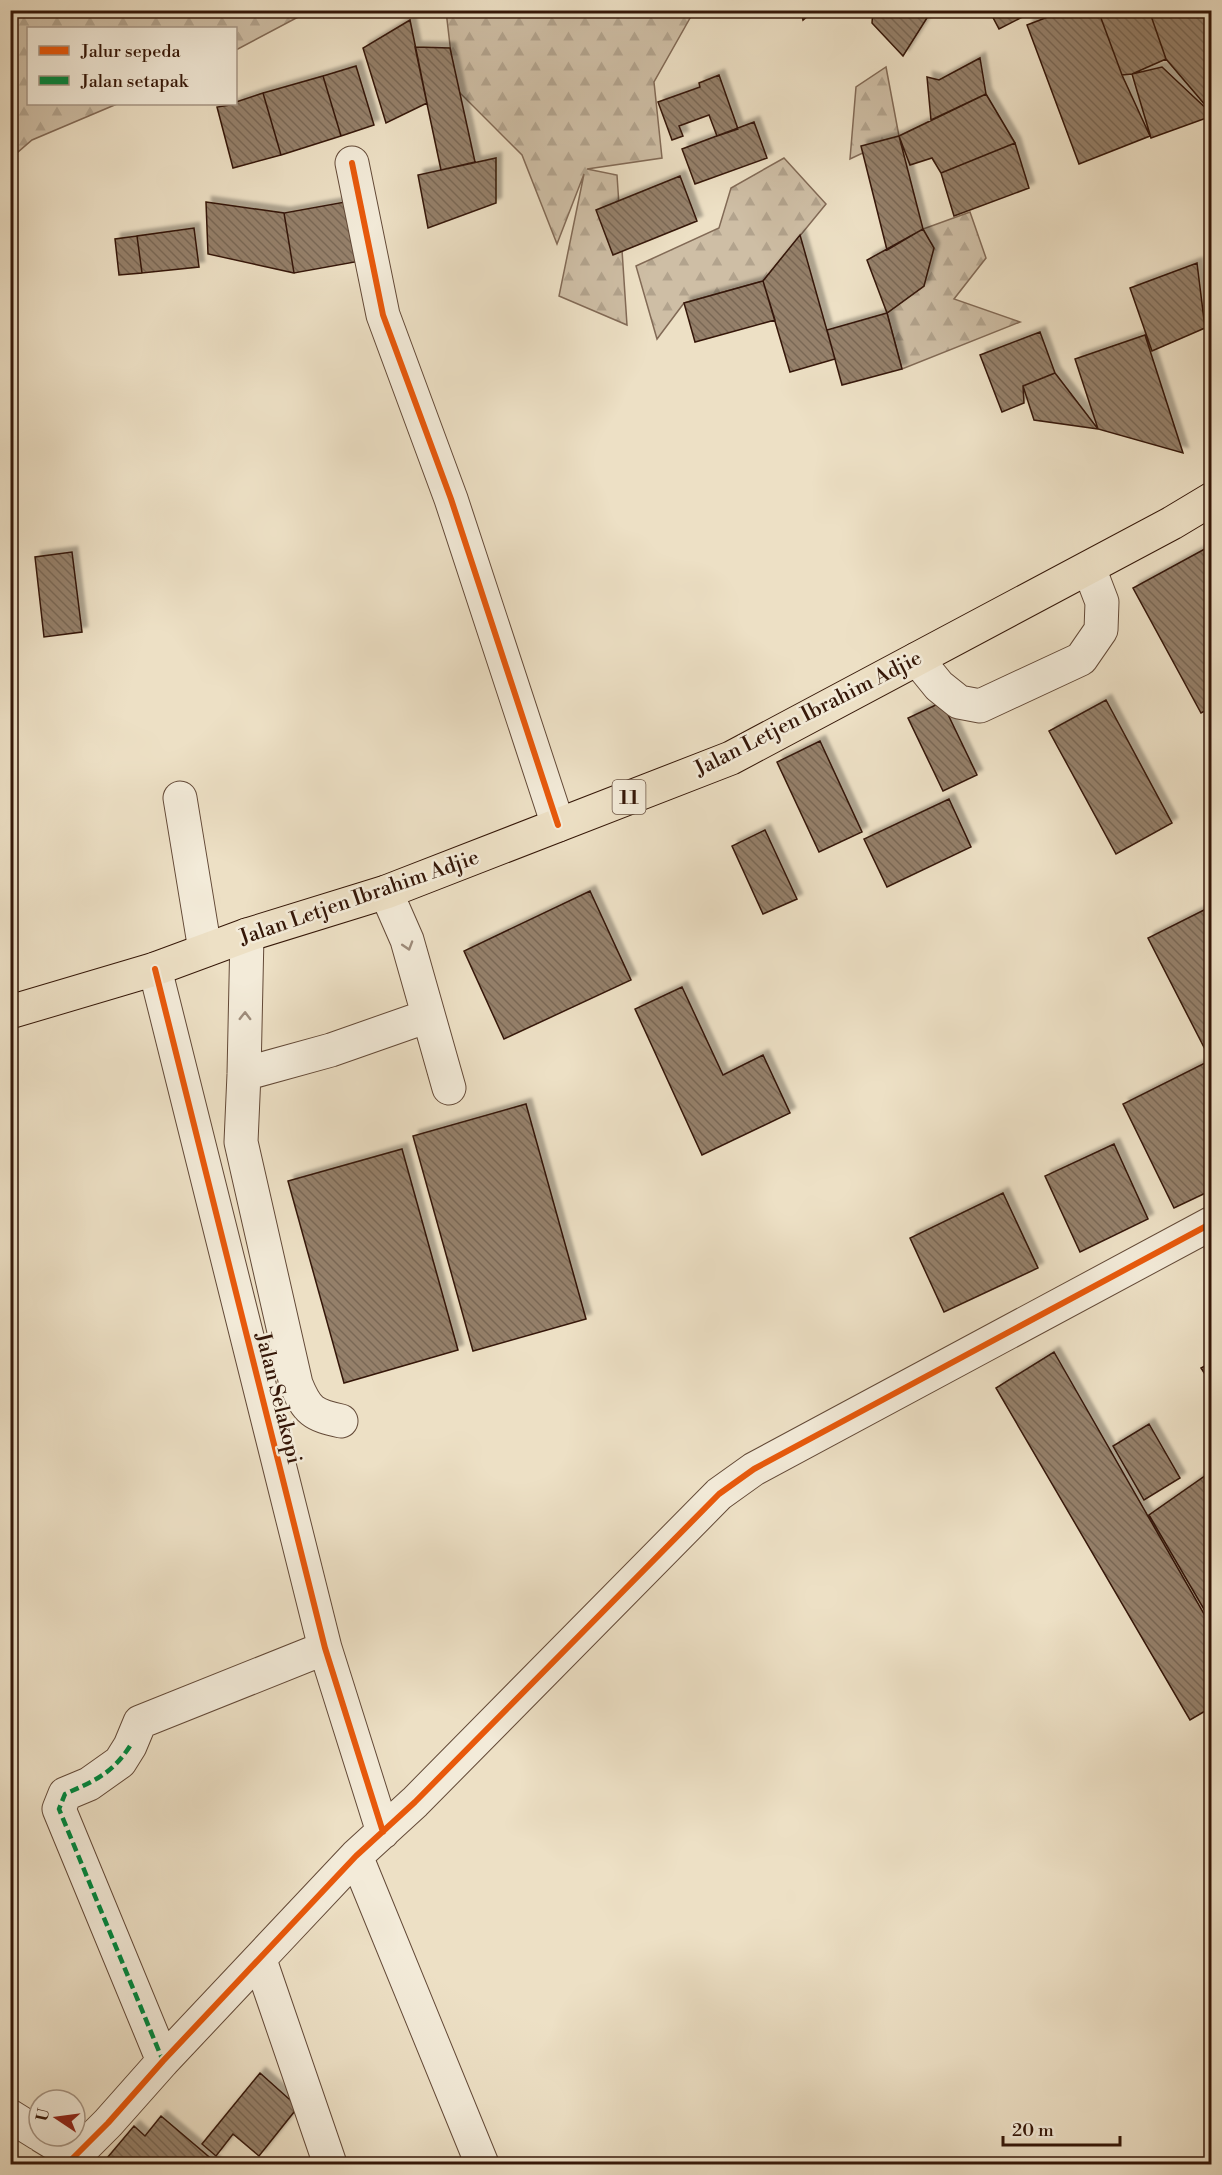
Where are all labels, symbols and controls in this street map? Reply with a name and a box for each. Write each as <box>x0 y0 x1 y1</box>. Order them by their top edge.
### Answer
legend <box>27 27 237 105</box>
text: Jalur sepeda <box>80 40 182 63</box>
text: Jalan setapak <box>80 70 190 93</box>
street label: Jalan Letjen Ibrahim Adjie <box>690 645 926 783</box>
road number: 11 <box>612 780 646 814</box>
street label: Jalan Letjen Ibrahim Adjie <box>235 845 483 952</box>
one-way arrow <box>401 940 413 951</box>
one-way arrow <box>239 1012 251 1021</box>
street label: Jalan Selakopi <box>249 1329 307 1467</box>
north arrow <box>27 2088 87 2148</box>
text: U <box>32 2106 55 2123</box>
scale bar <box>1003 2109 1120 2147</box>
text: 20 m <box>1012 2119 1054 2142</box>

